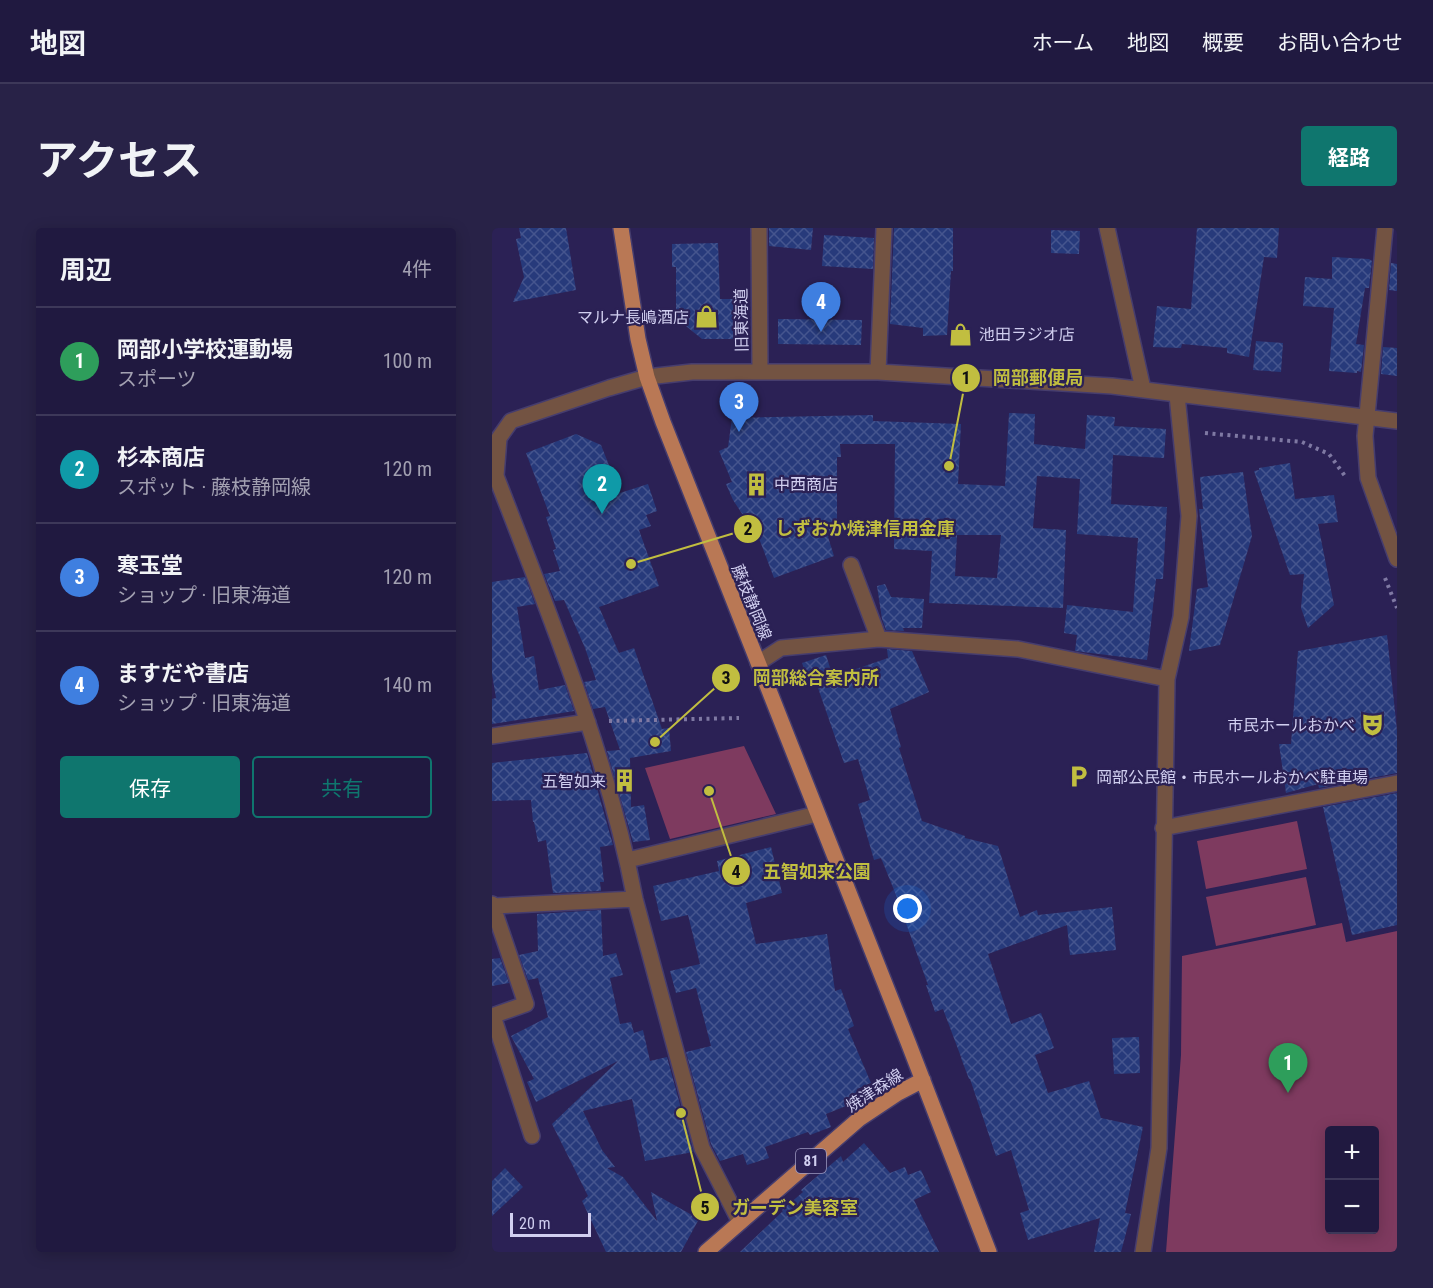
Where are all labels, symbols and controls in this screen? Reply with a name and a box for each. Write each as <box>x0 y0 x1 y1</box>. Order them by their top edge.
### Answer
text: 地図 <box>30 27 86 60</box>
text: ホーム <box>1032 31 1094 55</box>
text: 地図 <box>1127 31 1169 55</box>
text: 概要 <box>1202 31 1244 55</box>
text: お問い合わせ <box>1277 31 1403 55</box>
button: 経路 <box>1301 126 1397 186</box>
text: アクセス <box>36 136 202 185</box>
text: 周辺 <box>60 255 112 285</box>
text: 4件 <box>402 257 432 281</box>
pin: 4 <box>802 282 840 332</box>
street label: 旧東海道 <box>731 288 752 352</box>
shop icon: マルナ長嶋酒店 <box>694 304 720 330</box>
place label: マルナ長嶋酒店 <box>577 308 689 327</box>
shop icon: 池田ラジオ店 <box>948 321 974 347</box>
place label: 池田ラジオ店 <box>979 325 1075 344</box>
text: 岡部小学校運動場 <box>117 337 293 362</box>
text: 1 <box>74 349 85 373</box>
text: 100 m <box>383 349 432 373</box>
callout: 岡部郵便局 <box>951 360 1095 396</box>
text: スポーツ <box>117 367 197 391</box>
text: 1 <box>961 367 971 388</box>
text: 岡部郵便局 <box>993 367 1083 388</box>
pin: 3 <box>720 382 758 432</box>
text: 杉本商店 <box>117 445 205 470</box>
text: 2 <box>74 457 85 481</box>
text: 120 m <box>383 457 432 481</box>
pin: 2 <box>582 464 622 514</box>
building icon: 中西商店 <box>743 471 769 497</box>
text: スポット · 藤枝静岡線 <box>117 475 311 499</box>
place label: 中西商店 <box>774 475 838 494</box>
callout: しずおか焼津信用金庫 <box>733 511 967 547</box>
text: 2 <box>743 518 753 539</box>
text: しずおか焼津信用金庫 <box>775 518 955 539</box>
text: 寒玉堂 <box>117 553 183 578</box>
street label: 藤枝静岡線 <box>728 562 775 643</box>
text: 3 <box>74 565 85 589</box>
text: 120 m <box>383 565 432 589</box>
text: ショップ · 旧東海道 <box>117 583 291 607</box>
callout: 岡部総合案内所 <box>711 660 891 696</box>
text: ますだや書店 <box>117 661 249 686</box>
text: 3 <box>721 667 731 688</box>
text: 岡部総合案内所 <box>753 667 879 688</box>
text: 4 <box>74 673 85 697</box>
text: 140 m <box>383 673 432 697</box>
text: ショップ · 旧東海道 <box>117 691 291 715</box>
theatre icon: 市民ホールおかべ <box>1360 712 1386 738</box>
place label: 市民ホールおかべ <box>1227 716 1355 735</box>
button: 保存 <box>60 756 240 818</box>
button: 共有 <box>252 756 432 818</box>
parking icon: 岡部公民館・市民ホールおかべ駐車場 <box>1065 764 1091 790</box>
building icon: 五智如来 <box>611 768 637 794</box>
place label: 岡部公民館・市民ホールおかべ駐車場 <box>1096 768 1368 787</box>
place label: 五智如来 <box>542 772 606 791</box>
callout: 五智如来公園 <box>721 853 883 889</box>
text: 4 <box>731 861 741 882</box>
text: 五智如来公園 <box>763 861 871 882</box>
your location <box>893 894 922 923</box>
pin: 1 <box>1268 1044 1308 1093</box>
street label: 焼津森線 <box>842 1065 906 1116</box>
map controls <box>1325 1126 1379 1234</box>
button: + <box>1325 1126 1379 1180</box>
road number: 81 <box>796 1149 826 1173</box>
button: − <box>1325 1180 1379 1234</box>
callout: ガーデン美容室 <box>690 1189 870 1225</box>
text: 5 <box>700 1197 710 1218</box>
text: ガーデン美容室 <box>732 1197 858 1218</box>
scale bar <box>510 1210 591 1238</box>
text: 20 m <box>519 1214 551 1233</box>

